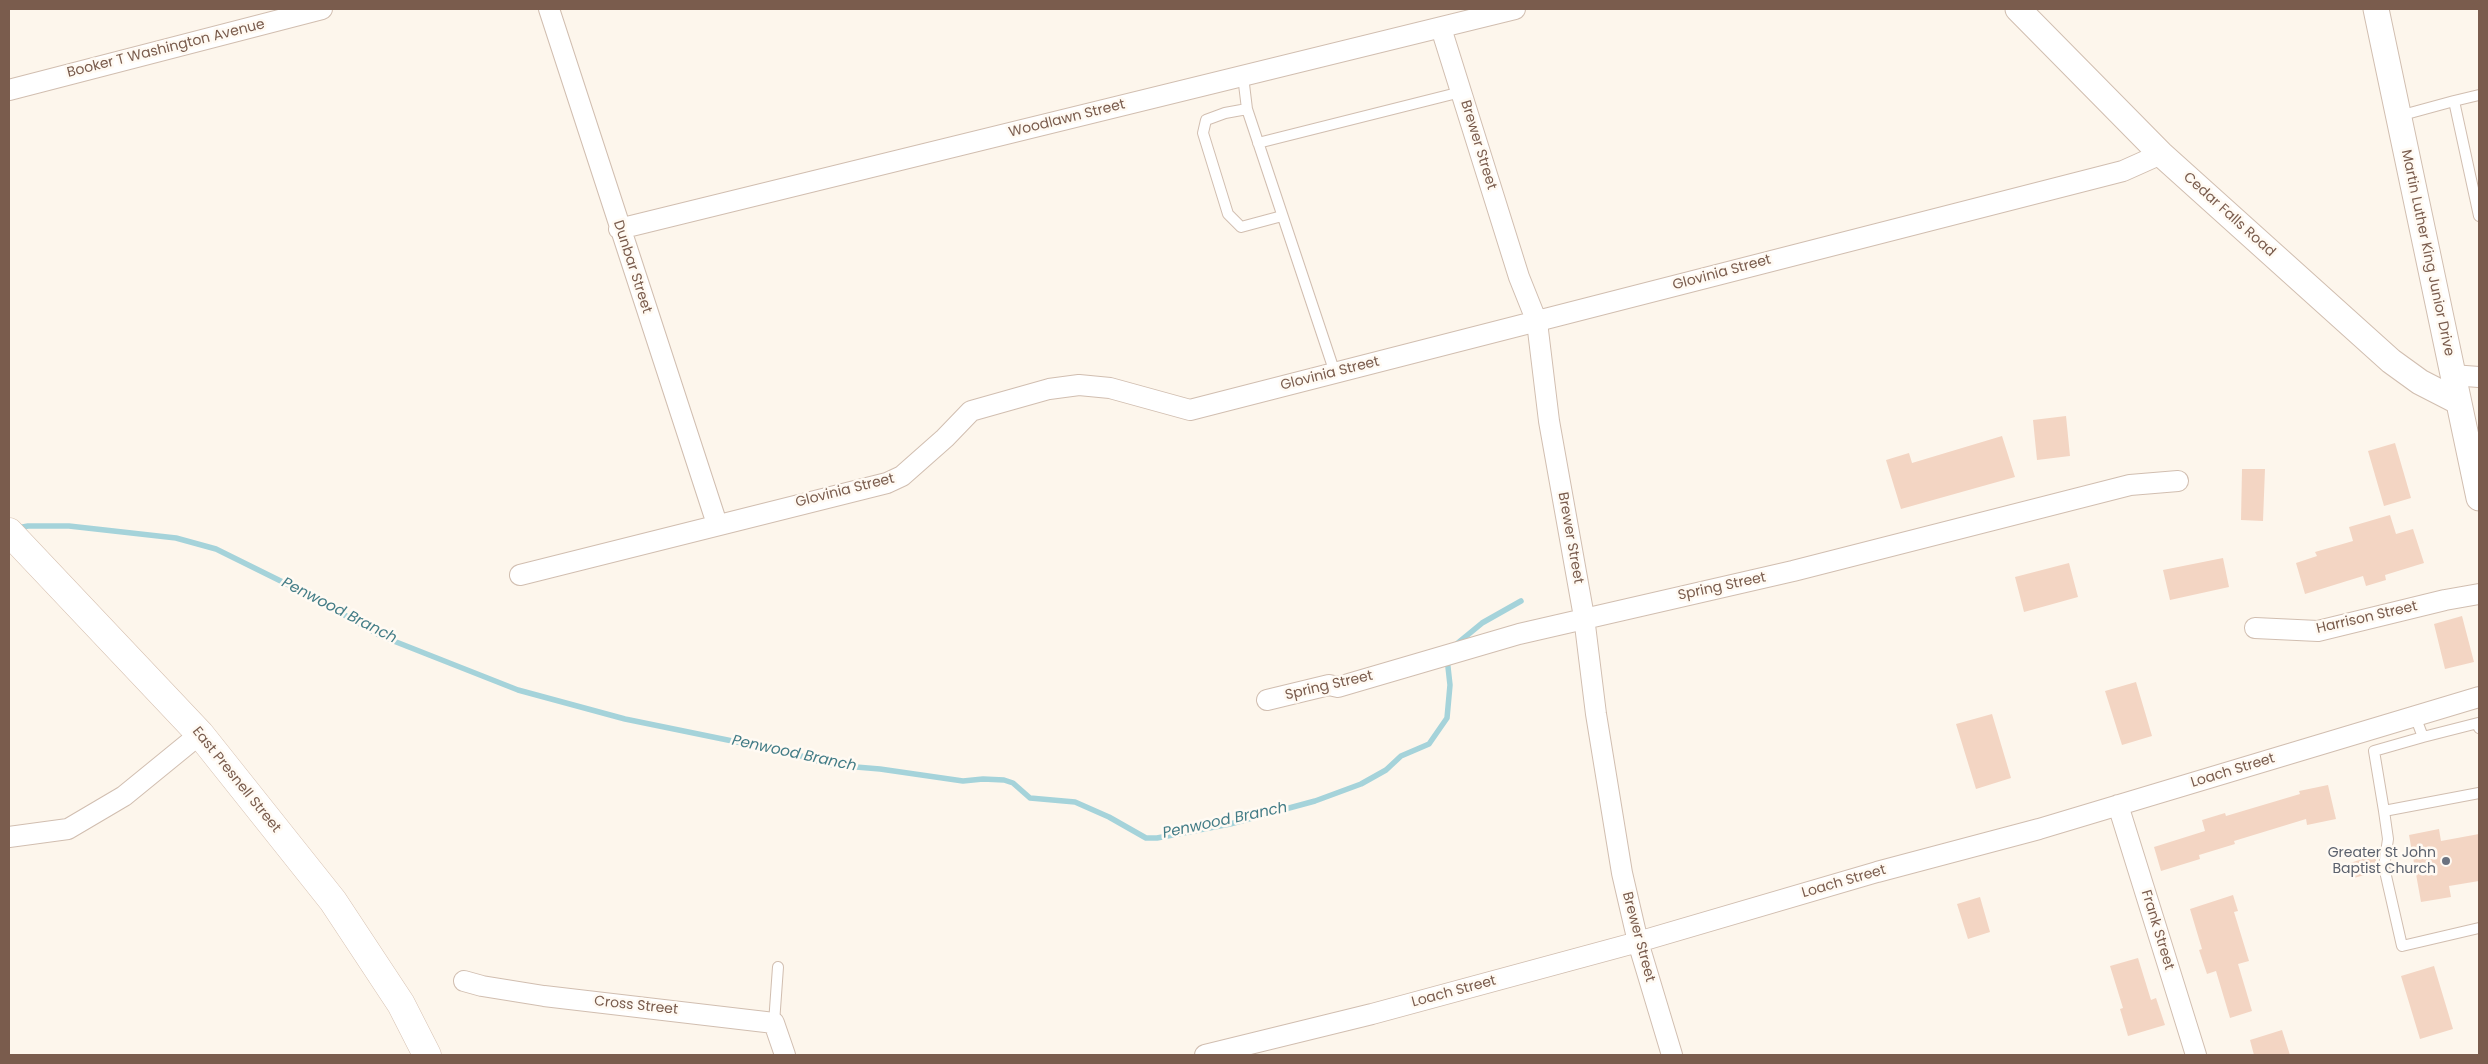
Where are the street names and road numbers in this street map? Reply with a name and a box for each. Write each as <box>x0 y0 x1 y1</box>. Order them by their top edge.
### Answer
street label: Booker T Washington Avenue <box>65 16 267 82</box>
street label: Woodlawn Street <box>1007 96 1127 142</box>
street label: Brewer Street <box>1456 98 1500 192</box>
street label: Martin Luther King Junior Drive <box>2397 148 2457 358</box>
street label: Cedar Falls Road <box>2179 169 2279 261</box>
street label: Dunbar Street <box>609 218 655 316</box>
street label: Glovinia Street <box>1671 252 1773 294</box>
street label: Glovinia Street <box>1279 354 1381 394</box>
street label: Glovinia Street <box>794 471 896 511</box>
street label: Brewer Street <box>1554 491 1586 585</box>
street label: Spring Street <box>1676 569 1768 605</box>
street label: Harrison Street <box>2315 598 2419 638</box>
street label: Spring Street <box>1284 668 1374 704</box>
street label: East Presnell Street <box>188 724 284 836</box>
street label: Loach Street <box>2189 750 2277 792</box>
street label: Loach Street <box>1800 862 1888 902</box>
street label: Frank Street <box>2137 888 2177 972</box>
street label: Brewer Street <box>1618 890 1658 984</box>
street label: Loach Street <box>1410 973 1498 1011</box>
street label: Cross Street <box>593 993 679 1019</box>

